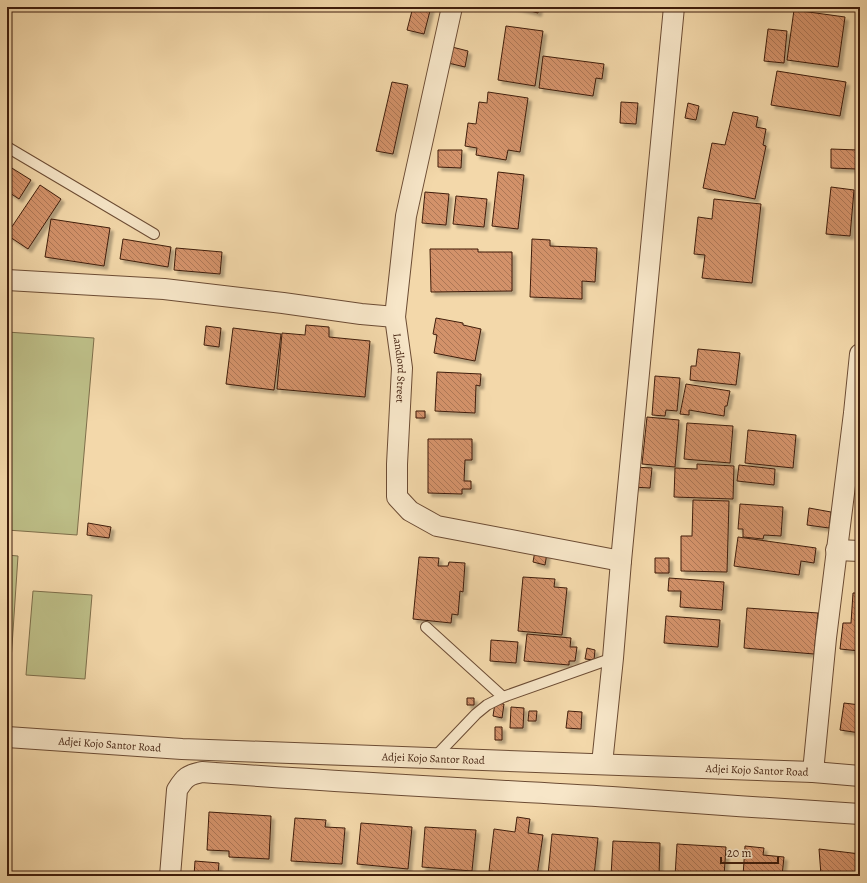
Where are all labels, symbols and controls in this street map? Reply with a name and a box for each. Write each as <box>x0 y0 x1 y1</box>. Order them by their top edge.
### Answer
street label: Landlord Street <box>390 332 410 404</box>
street label: Adjei Kojo Santor Road <box>57 733 162 755</box>
street label: Adjei Kojo Santor Road <box>381 749 485 768</box>
street label: Adjei Kojo Santor Road <box>704 761 809 779</box>
scale bar <box>721 839 778 865</box>
text: 20 m <box>727 845 751 861</box>

